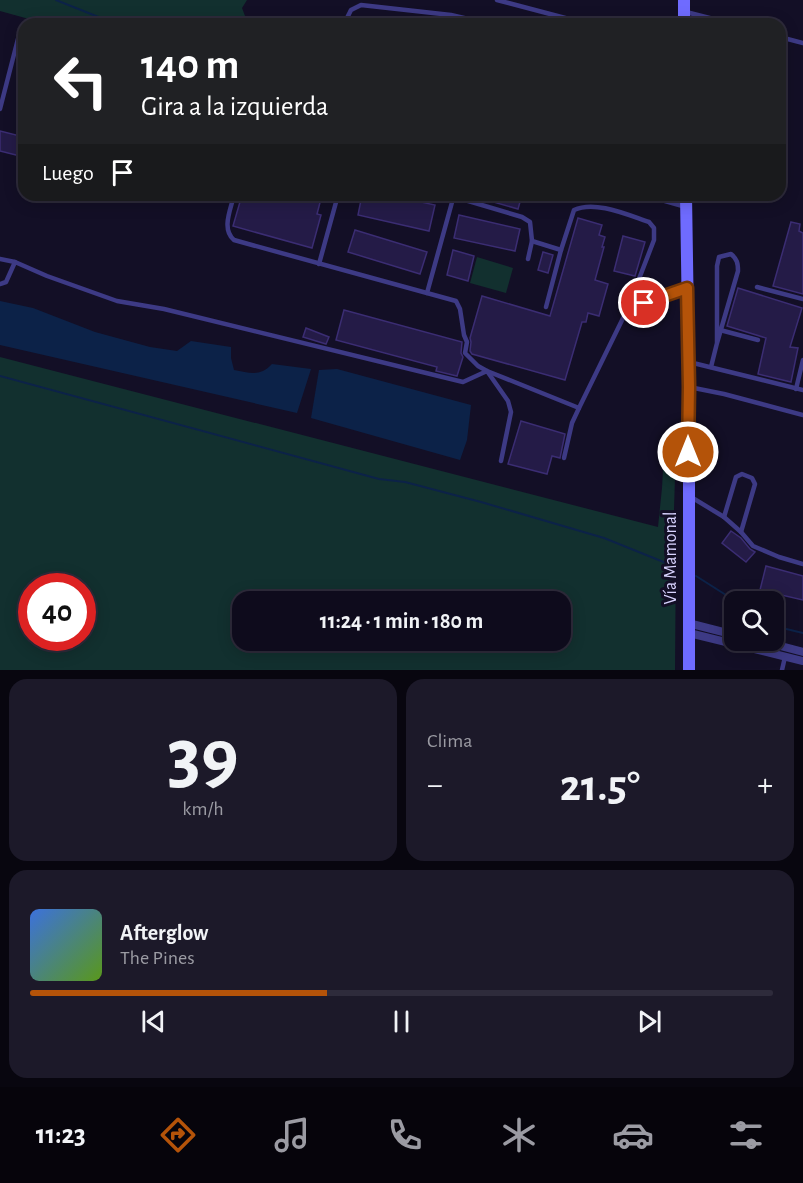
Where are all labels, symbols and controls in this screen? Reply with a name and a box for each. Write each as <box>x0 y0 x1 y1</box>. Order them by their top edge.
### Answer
icon: left <box>42 42 120 120</box>
text: 140 m <box>141 44 239 86</box>
text: Gira a la izquierda <box>141 93 329 120</box>
icon: arrive <box>106 156 139 189</box>
text: Luego <box>42 162 94 184</box>
pin <box>618 277 669 328</box>
icon: arrive <box>627 286 660 319</box>
position arrow <box>656 420 720 484</box>
street label: Vía Mamonal <box>662 511 680 605</box>
speed limit sign: 40 <box>18 573 96 651</box>
map controls <box>724 591 784 651</box>
button: search <box>724 591 784 651</box>
text: 11:24 · 1 min · 180 m <box>320 610 483 632</box>
text: 39 <box>167 719 239 797</box>
text: Clima <box>427 731 472 751</box>
text: 21.5° <box>560 764 640 809</box>
text: − <box>427 769 443 802</box>
text: + <box>757 769 773 802</box>
text: km/h <box>182 799 224 819</box>
text: Afterglow <box>120 922 208 944</box>
text: The Pines <box>120 948 195 968</box>
icon: previous <box>137 1005 170 1038</box>
icon: pause <box>385 1005 418 1038</box>
icon: next <box>633 1005 666 1038</box>
icon: directions <box>157 1114 199 1156</box>
icon: music <box>271 1114 313 1156</box>
icon: phone <box>384 1114 426 1156</box>
icon: climate <box>498 1114 540 1156</box>
icon: car <box>612 1114 654 1156</box>
icon: filters <box>725 1114 767 1156</box>
text: 11:23 <box>36 1121 86 1148</box>

